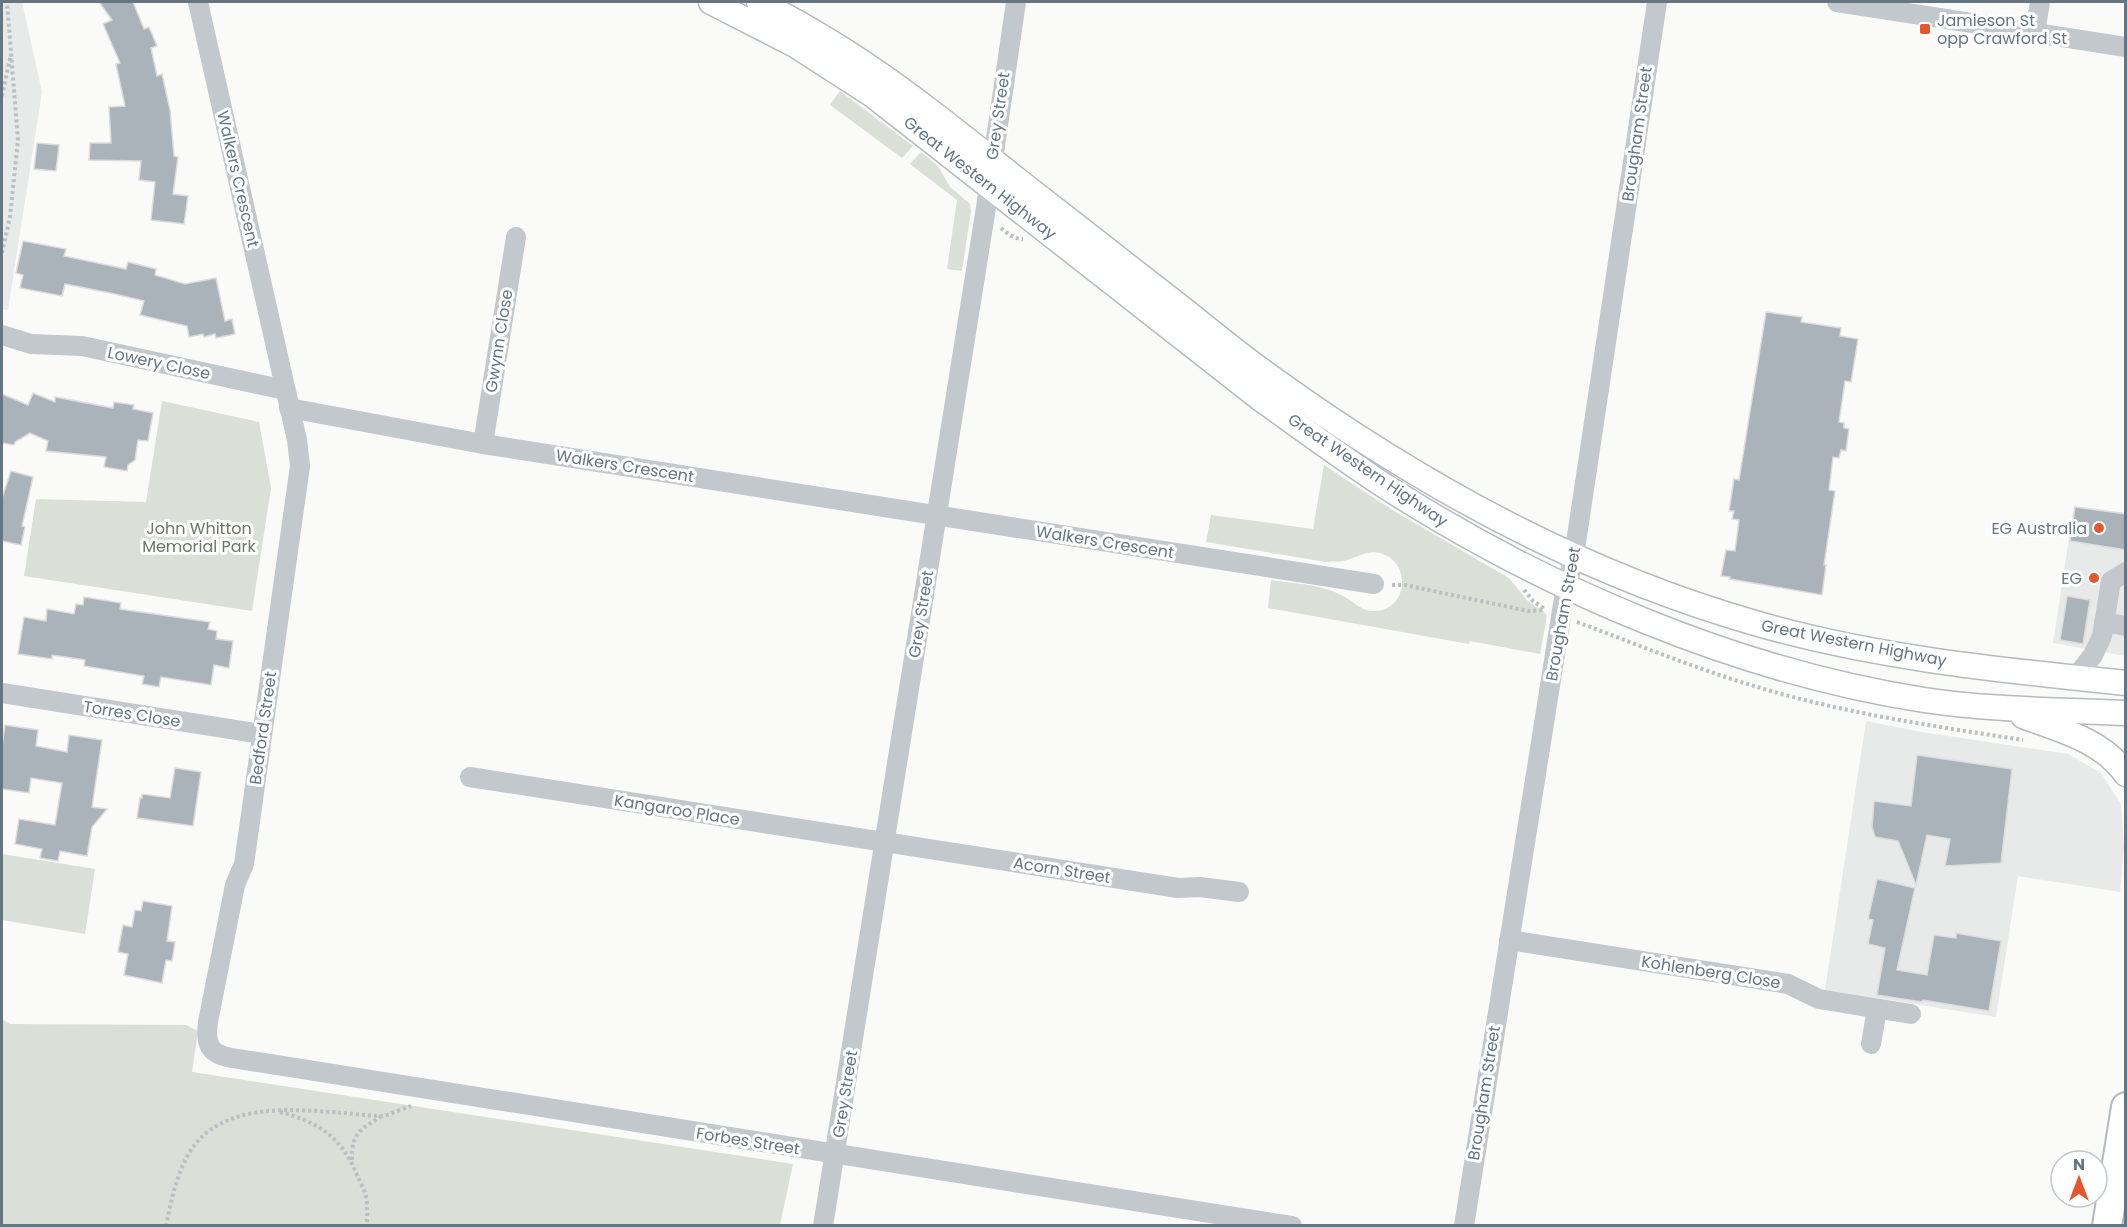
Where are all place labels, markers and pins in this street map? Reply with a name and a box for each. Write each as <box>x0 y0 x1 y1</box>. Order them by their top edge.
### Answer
place label: Jamieson St opp Crawford St <box>1937 9 2067 50</box>
marker: Jamieson St opp Crawford St <box>1918 22 1932 36</box>
place label: EG Australia <box>1991 517 2087 540</box>
marker: EG Australia <box>2092 521 2106 535</box>
place label: EG <box>2061 567 2082 590</box>
marker: EG <box>2087 571 2101 585</box>

